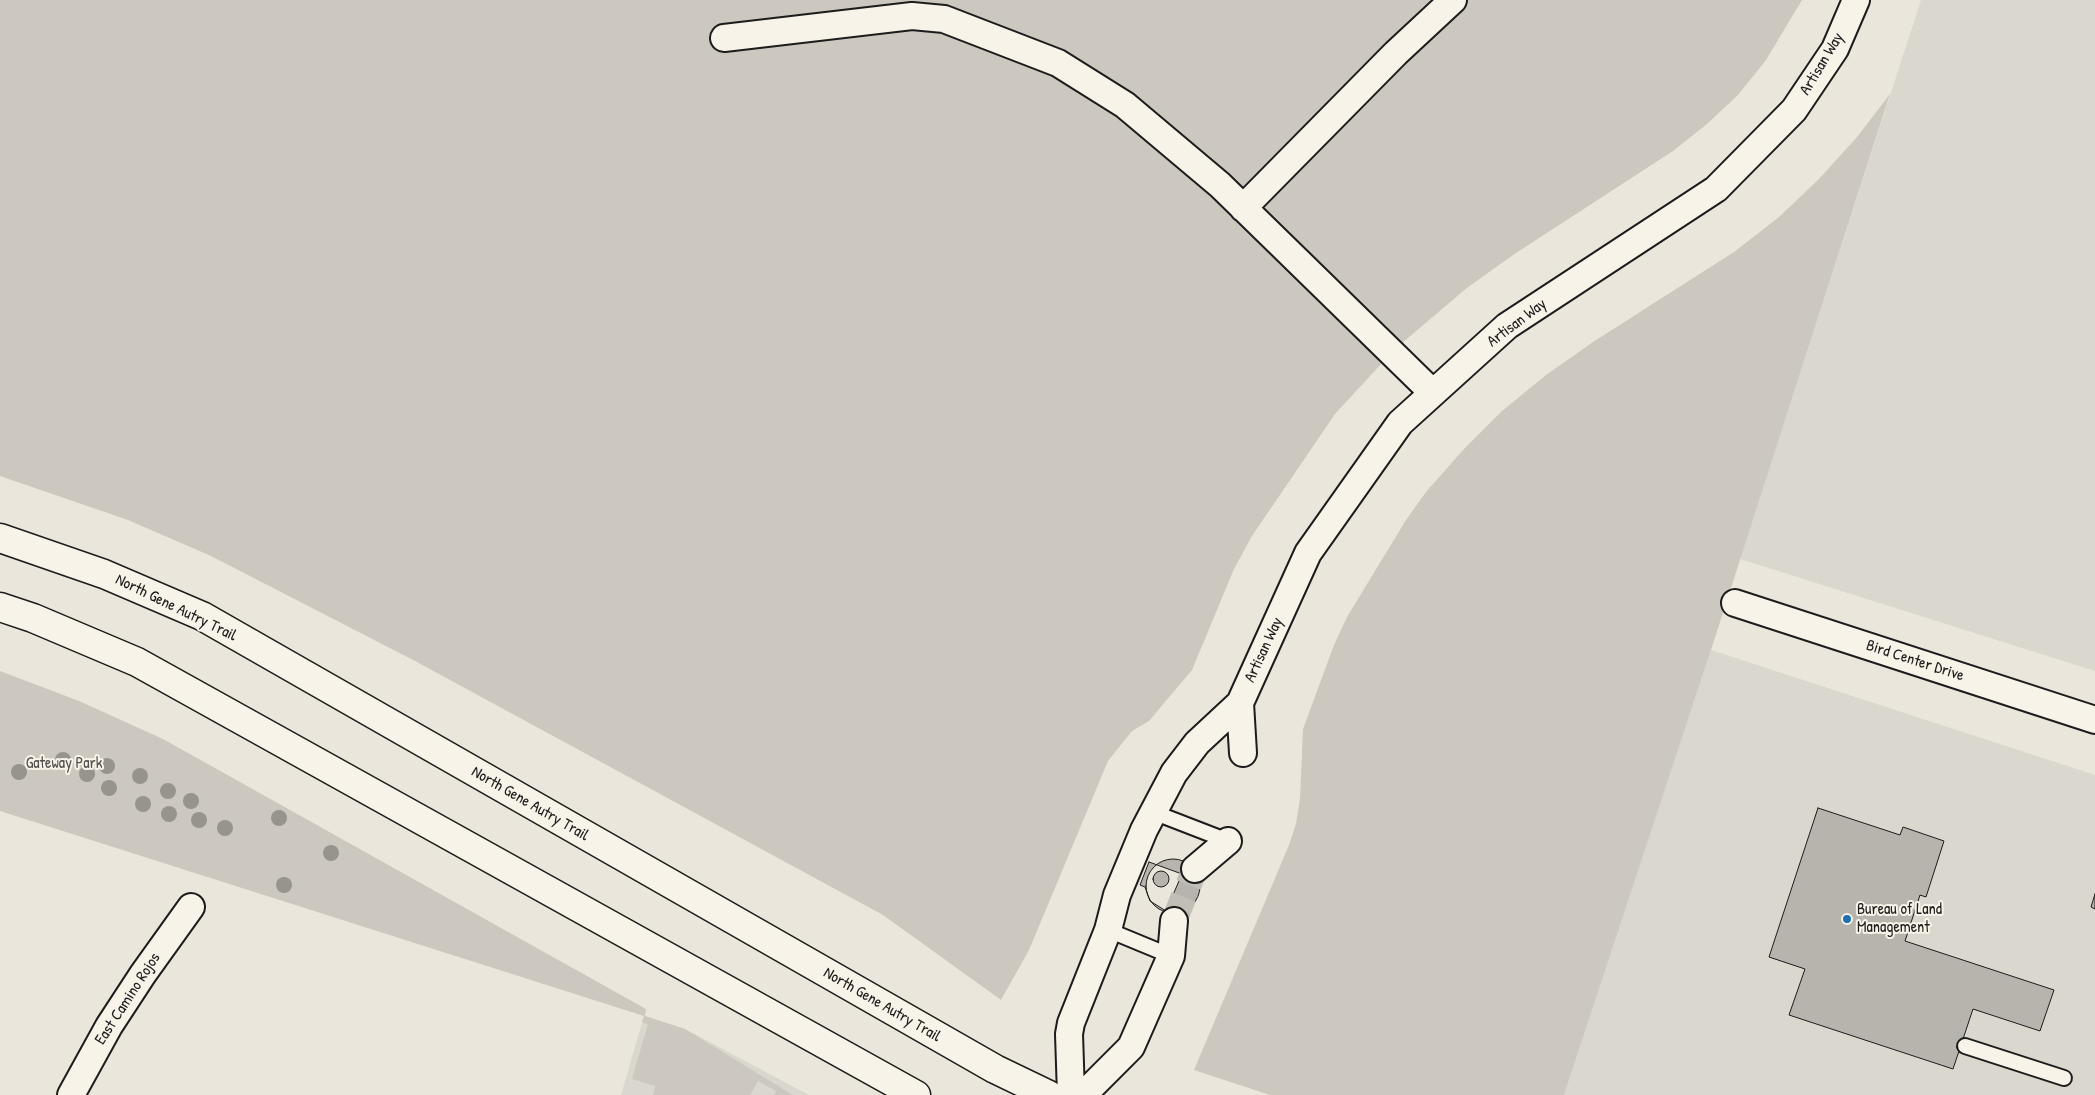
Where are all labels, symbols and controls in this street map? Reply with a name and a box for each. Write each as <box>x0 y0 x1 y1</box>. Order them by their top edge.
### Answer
street label: Artisan Way <box>1796 29 1848 99</box>
street label: Artisan Way <box>1484 294 1550 352</box>
street label: North Gene Autry Trail <box>112 570 240 646</box>
street label: Artisan Way <box>1241 615 1287 685</box>
street label: Bird Center Drive <box>1864 636 1966 686</box>
park label: Gateway Park <box>26 754 102 774</box>
street label: North Gene Autry Trail <box>468 763 592 845</box>
place label: Bureau of Land Management <box>1857 900 1942 938</box>
marker: Bureau of Land Management <box>1841 913 1853 925</box>
street label: East Camino Rojos <box>91 949 165 1049</box>
street label: North Gene Autry Trail <box>820 964 944 1046</box>

